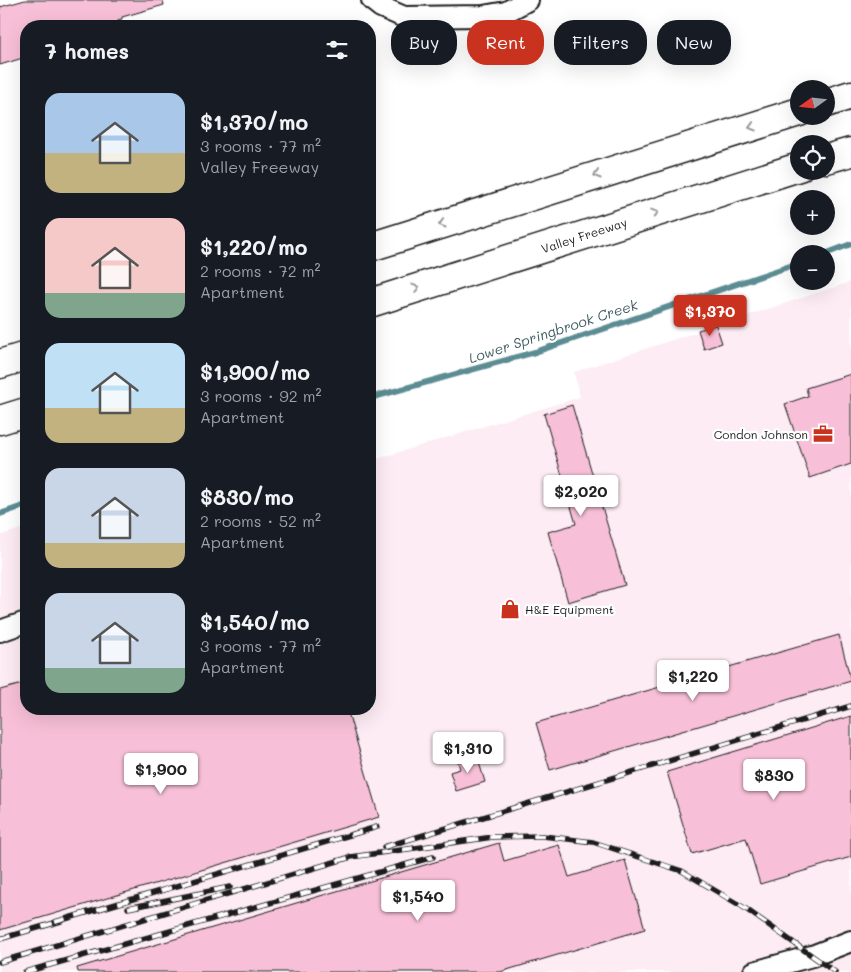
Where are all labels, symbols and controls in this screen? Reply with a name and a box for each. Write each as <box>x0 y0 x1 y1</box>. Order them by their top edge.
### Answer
chip: Buy <box>391 20 457 65</box>
chip: Rent <box>467 20 544 65</box>
chip: Filters <box>554 20 647 65</box>
chip: New <box>657 20 731 65</box>
icon: filters <box>323 36 351 64</box>
text: 7 homes <box>45 37 129 64</box>
north arrow <box>790 80 835 125</box>
map controls <box>790 80 835 290</box>
text: $1,370/mo <box>200 108 308 135</box>
icon: home <box>85 113 145 173</box>
one-way arrow <box>749 121 757 131</box>
text: 3 rooms · 77 m² <box>200 135 321 156</box>
button: locate <box>790 135 835 180</box>
text: Valley Freeway <box>200 156 319 177</box>
one-way arrow <box>594 170 602 180</box>
button: + <box>790 190 835 235</box>
one-way arrow <box>650 208 658 218</box>
street label: Valley Freeway <box>539 214 629 256</box>
one-way arrow <box>439 218 447 228</box>
text: $1,220/mo <box>200 233 307 260</box>
icon: home <box>85 238 145 298</box>
button: − <box>790 245 835 290</box>
text: 2 rooms · 72 m² <box>200 260 321 281</box>
text: Apartment <box>200 281 285 302</box>
one-way arrow <box>412 284 420 294</box>
water label: Lower Springbrook Creek <box>466 294 640 367</box>
pin: $1,370 <box>669 294 751 337</box>
text: $1,370 <box>685 300 735 321</box>
text: $1,900/mo <box>200 358 310 385</box>
icon: home <box>85 363 145 423</box>
text: 3 rooms · 92 m² <box>200 385 322 406</box>
text: Apartment <box>200 406 285 427</box>
office icon: Condon Johnson <box>812 423 834 445</box>
place label: Condon Johnson <box>714 426 808 442</box>
pin: $2,020 <box>540 474 622 517</box>
text: $2,020 <box>554 480 608 501</box>
text: $830/mo <box>200 483 294 510</box>
icon: home <box>85 488 145 548</box>
text: 2 rooms · 52 m² <box>200 510 321 531</box>
text: Apartment <box>200 531 285 552</box>
shop icon: H&E Equipment <box>499 598 521 620</box>
place label: H&E Equipment <box>525 601 614 617</box>
text: $1,540/mo <box>200 608 310 635</box>
icon: home <box>85 613 145 673</box>
text: 3 rooms · 77 m² <box>200 635 321 656</box>
text: Apartment <box>200 656 285 677</box>
pin: $1,220 <box>652 660 734 702</box>
text: $1,220 <box>668 665 718 686</box>
pin: $1,310 <box>427 732 509 774</box>
text: $1,310 <box>444 737 492 758</box>
pin: $1,900 <box>120 752 202 795</box>
text: $1,900 <box>135 758 187 779</box>
pin: $830 <box>744 758 804 801</box>
text: $830 <box>754 764 794 785</box>
pin: $1,540 <box>377 880 459 922</box>
text: $1,540 <box>392 885 444 906</box>

